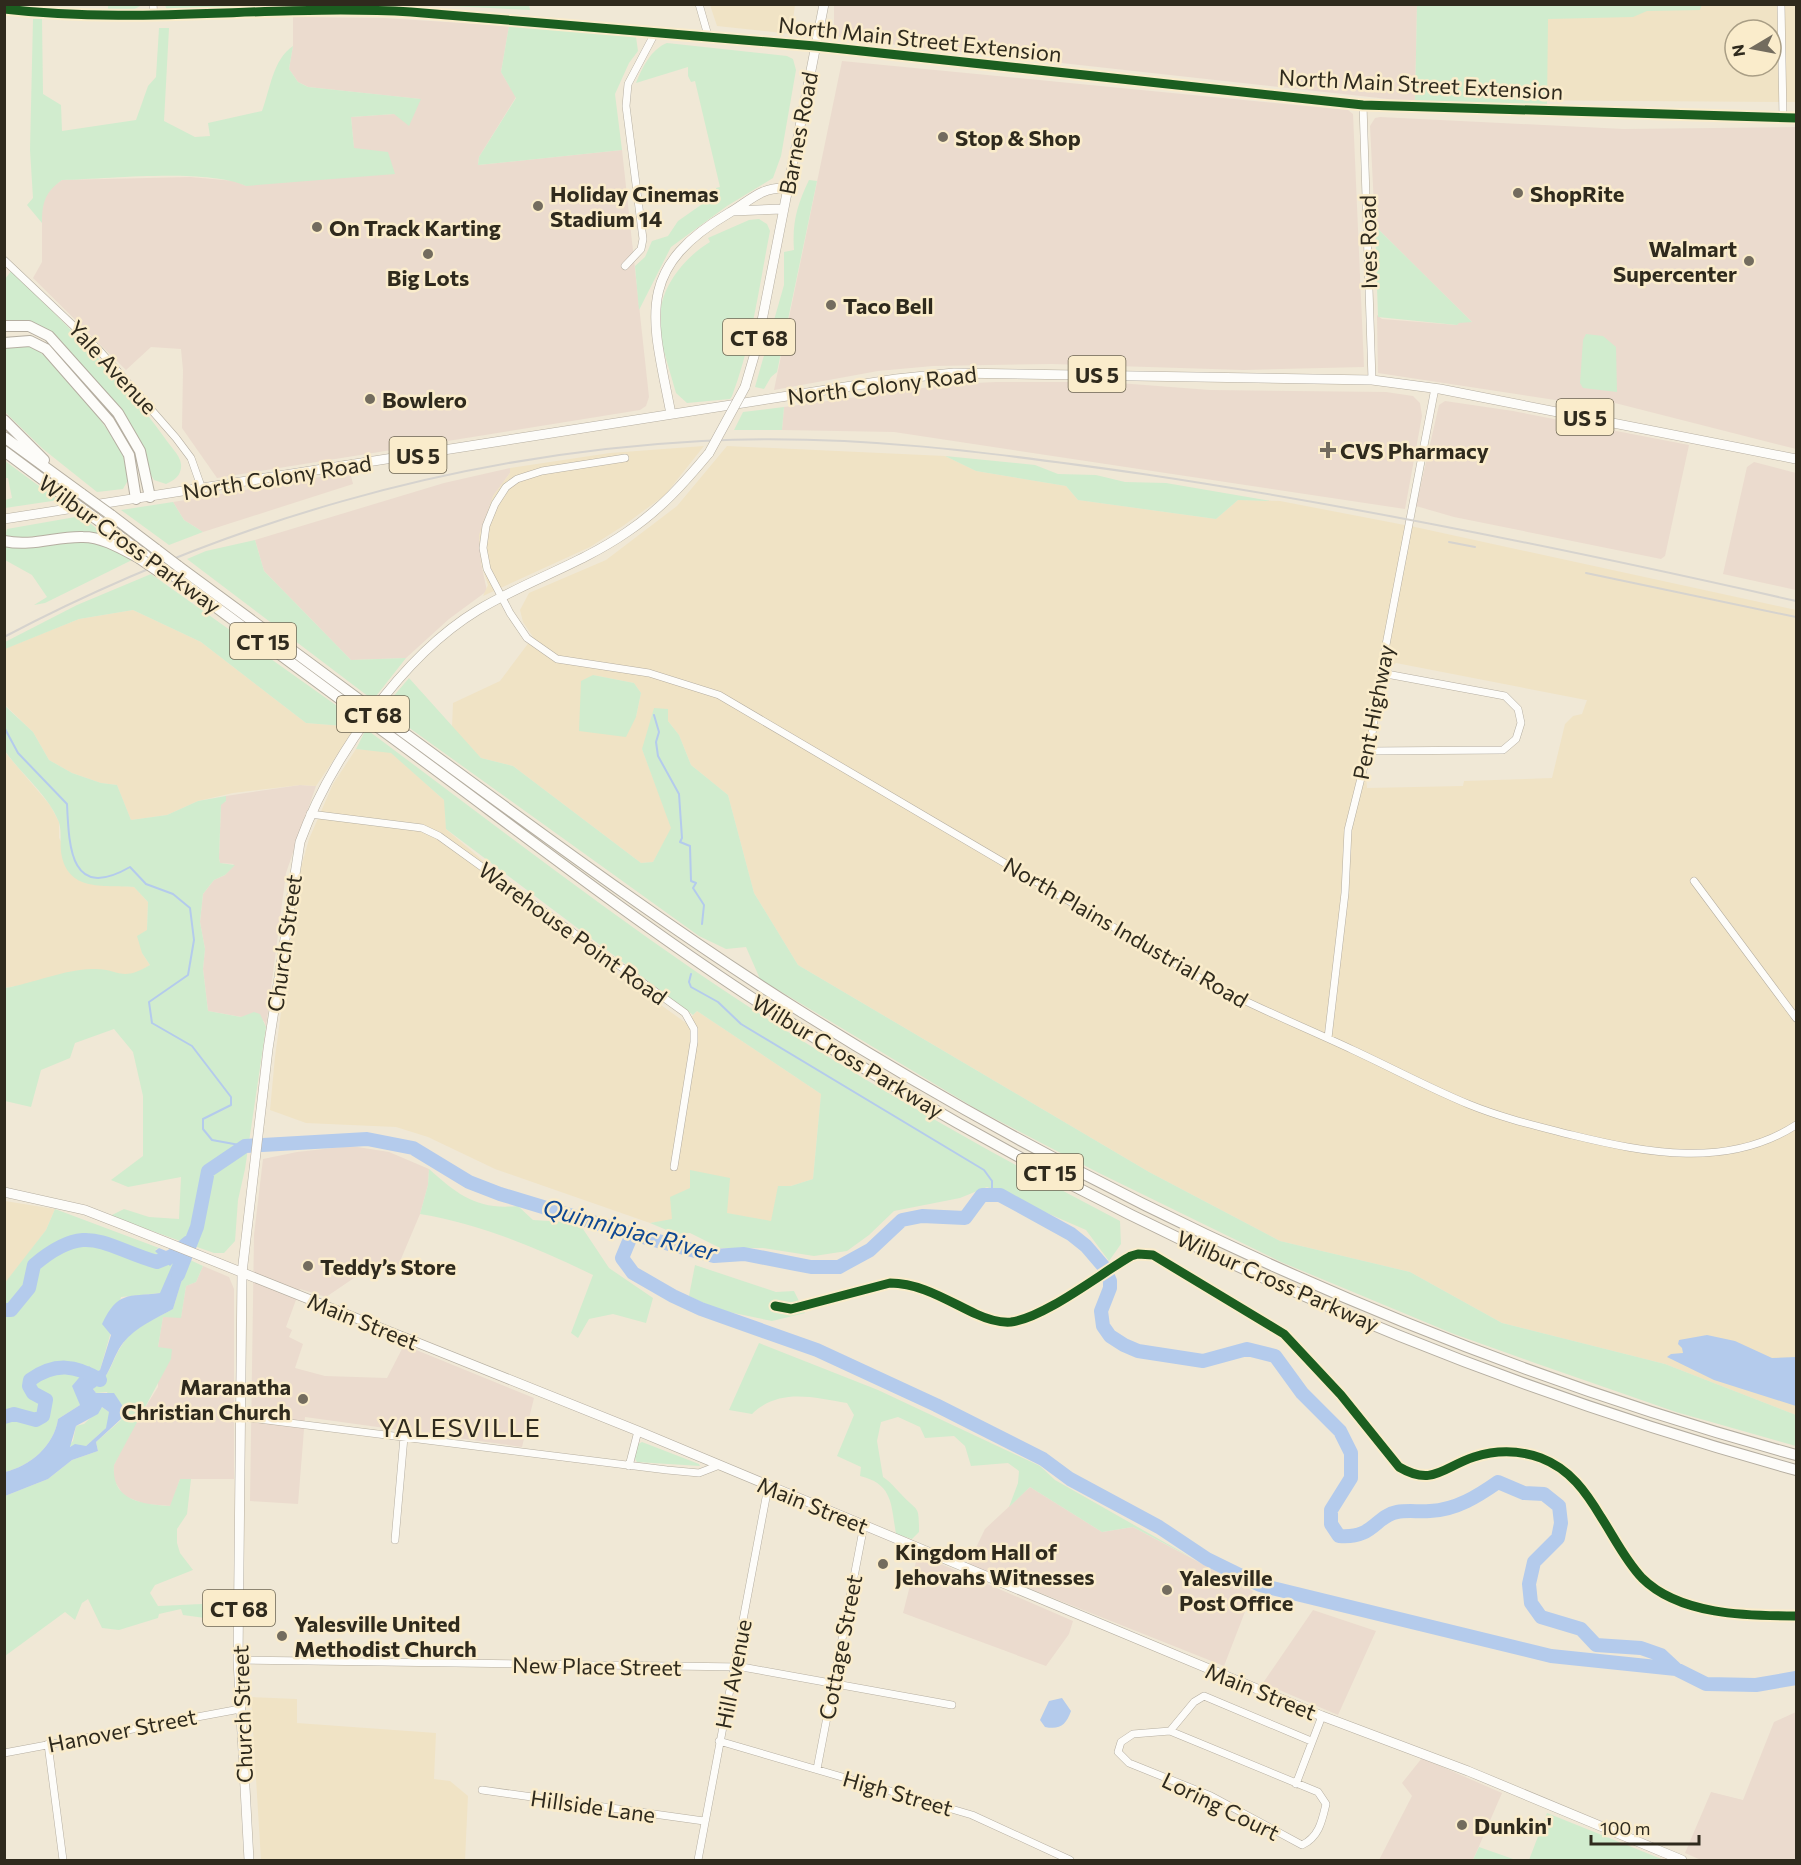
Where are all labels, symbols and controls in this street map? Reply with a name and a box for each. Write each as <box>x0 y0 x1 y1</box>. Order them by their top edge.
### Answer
street label: North Main Street Extension <box>777 11 1063 67</box>
north arrow <box>1723 18 1783 78</box>
text: N <box>1727 43 1748 58</box>
street label: North Main Street Extension <box>1278 63 1564 105</box>
street label: Barnes Road <box>773 69 823 197</box>
place label: Stop & Shop <box>955 124 1081 151</box>
marker: Stop & Shop <box>936 130 950 144</box>
place label: Holiday Cinemas Stadium 14 <box>550 180 719 232</box>
place label: ShopRite <box>1530 180 1624 207</box>
marker: ShopRite <box>1511 186 1525 200</box>
street label: Ives Road <box>1354 195 1382 289</box>
marker: Holiday Cinemas Stadium 14 <box>531 199 545 213</box>
place label: On Track Karting <box>329 214 501 241</box>
marker: On Track Karting <box>310 220 324 234</box>
place label: Walmart Supercenter <box>1613 235 1737 287</box>
marker: Big Lots <box>421 247 435 261</box>
marker: Walmart Supercenter <box>1742 254 1756 268</box>
place label: Big Lots <box>387 264 469 291</box>
place label: Taco Bell <box>843 292 933 319</box>
marker: Taco Bell <box>824 298 838 312</box>
street label: Yale Avenue <box>63 314 163 420</box>
road number: CT 68 <box>723 319 795 355</box>
road number: US 5 <box>1068 356 1126 392</box>
street label: North Colony Road <box>786 360 978 410</box>
place label: Bowlero <box>382 386 467 413</box>
marker: Bowlero <box>363 392 377 406</box>
road number: US 5 <box>1556 399 1614 435</box>
road number: US 5 <box>390 437 446 473</box>
place label: CVS Pharmacy <box>1340 437 1489 464</box>
marker: CVS Pharmacy <box>1321 443 1335 457</box>
street label: North Colony Road <box>181 449 373 505</box>
street label: Wilbur Cross Parkway <box>34 469 226 619</box>
road number: CT 15 <box>230 623 296 659</box>
street label: Pent Highway <box>1347 642 1399 782</box>
road number: CT 68 <box>337 696 409 732</box>
street label: North Plains Industrial Road <box>999 851 1253 1013</box>
street label: Warehouse Point Road <box>474 856 672 1010</box>
street label: Church Street <box>261 873 307 1013</box>
street label: Wilbur Cross Parkway <box>747 988 949 1124</box>
road number: CT 15 <box>1017 1154 1083 1190</box>
water label: Quinnipiac River <box>540 1192 721 1267</box>
street label: Wilbur Cross Parkway <box>1173 1224 1383 1338</box>
place label: Teddy’s Store <box>320 1253 456 1280</box>
marker: Teddy’s Store <box>301 1259 315 1273</box>
street label: Main Street <box>304 1287 422 1355</box>
place label: Maranatha Christian Church <box>122 1373 291 1425</box>
marker: Maranatha Christian Church <box>296 1392 310 1406</box>
district label: YALESVILLE <box>379 1411 541 1442</box>
street label: Main Street <box>754 1471 872 1539</box>
place label: Kingdom Hall of Jehovahs Witnesses <box>895 1538 1095 1590</box>
marker: Kingdom Hall of Jehovahs Witnesses <box>876 1557 890 1571</box>
place label: Yalesville Post Office <box>1179 1564 1293 1616</box>
street label: Cottage Street <box>813 1572 867 1722</box>
marker: Yalesville Post Office <box>1160 1583 1174 1597</box>
road number: CT 68 <box>203 1590 275 1626</box>
place label: Yalesville United Methodist Church <box>294 1610 477 1662</box>
street label: Hill Avenue <box>709 1617 757 1731</box>
marker: Yalesville United Methodist Church <box>275 1629 289 1643</box>
street label: Church Street <box>226 1644 258 1784</box>
street label: New Place Street <box>512 1651 682 1681</box>
street label: Main Street <box>1202 1657 1320 1725</box>
street label: Hanover Street <box>45 1702 199 1758</box>
street label: High Street <box>840 1764 956 1822</box>
street label: Loring Court <box>1158 1766 1284 1846</box>
street label: Hillside Lane <box>529 1784 657 1828</box>
scale bar <box>1591 1808 1699 1846</box>
place label: Dunkin' <box>1474 1812 1552 1839</box>
text: 100 m <box>1600 1817 1650 1839</box>
marker: Dunkin' <box>1455 1818 1469 1832</box>

